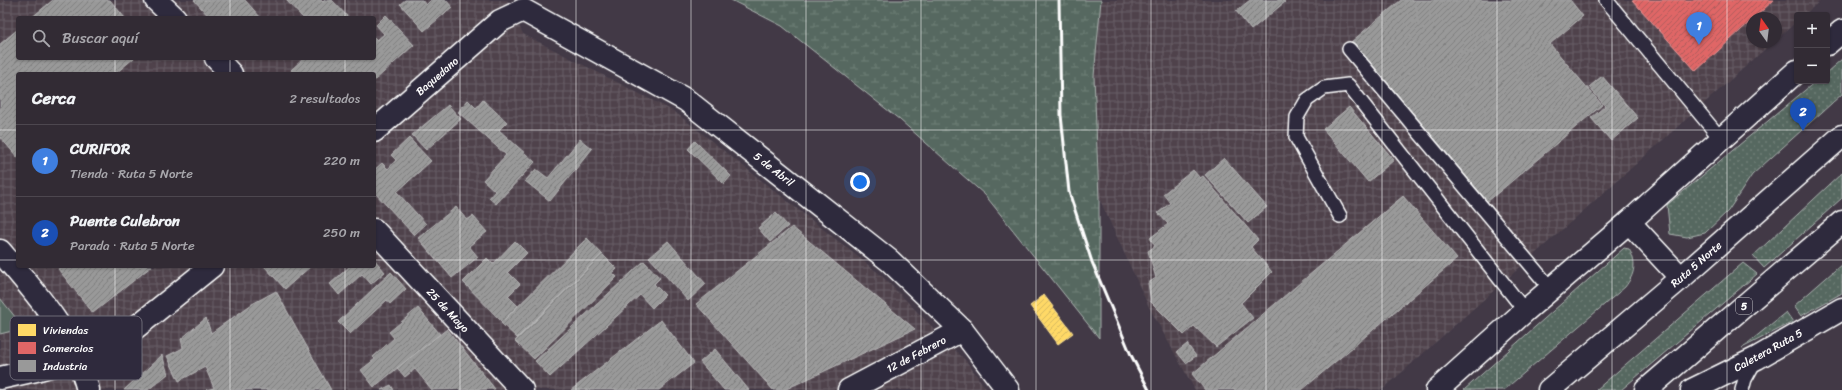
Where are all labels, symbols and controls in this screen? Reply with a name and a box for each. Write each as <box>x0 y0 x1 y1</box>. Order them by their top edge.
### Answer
pin: 1 <box>1686 12 1712 45</box>
north arrow <box>1746 12 1782 48</box>
map controls <box>1794 12 1830 84</box>
button: + <box>1794 12 1830 48</box>
search box <box>16 16 376 60</box>
text: Buscar aquí <box>62 25 139 51</box>
icon: search <box>30 27 52 49</box>
button: − <box>1794 48 1830 84</box>
street label: Baquedano <box>412 52 463 101</box>
text: Cerca <box>32 83 75 113</box>
text: 2 resultados <box>289 87 360 110</box>
pin: 2 <box>1790 98 1816 131</box>
text: CURIFOR <box>70 136 130 162</box>
street label: 5 de Abril <box>749 147 799 192</box>
text: 1 <box>42 149 48 172</box>
text: 220 m <box>323 149 360 172</box>
text: Tienda · Ruta 5 Norte <box>70 162 193 185</box>
your location <box>850 172 870 192</box>
text: Puente Culebron <box>70 208 180 234</box>
text: 2 <box>41 221 49 244</box>
text: 250 m <box>323 221 360 244</box>
text: Parada · Ruta 5 Norte <box>70 234 195 257</box>
street label: Ruta 5 Norte <box>1666 236 1727 292</box>
street label: 25 de Mayo <box>422 283 474 338</box>
road number: 5 <box>1736 298 1752 314</box>
legend <box>10 316 142 380</box>
text: Viviendas <box>43 321 89 340</box>
street label: Caletera Ruta 5 <box>1730 323 1807 377</box>
street label: 12 de Febrero <box>883 330 950 378</box>
text: Comercios <box>43 339 94 358</box>
text: Industria <box>42 357 88 376</box>

